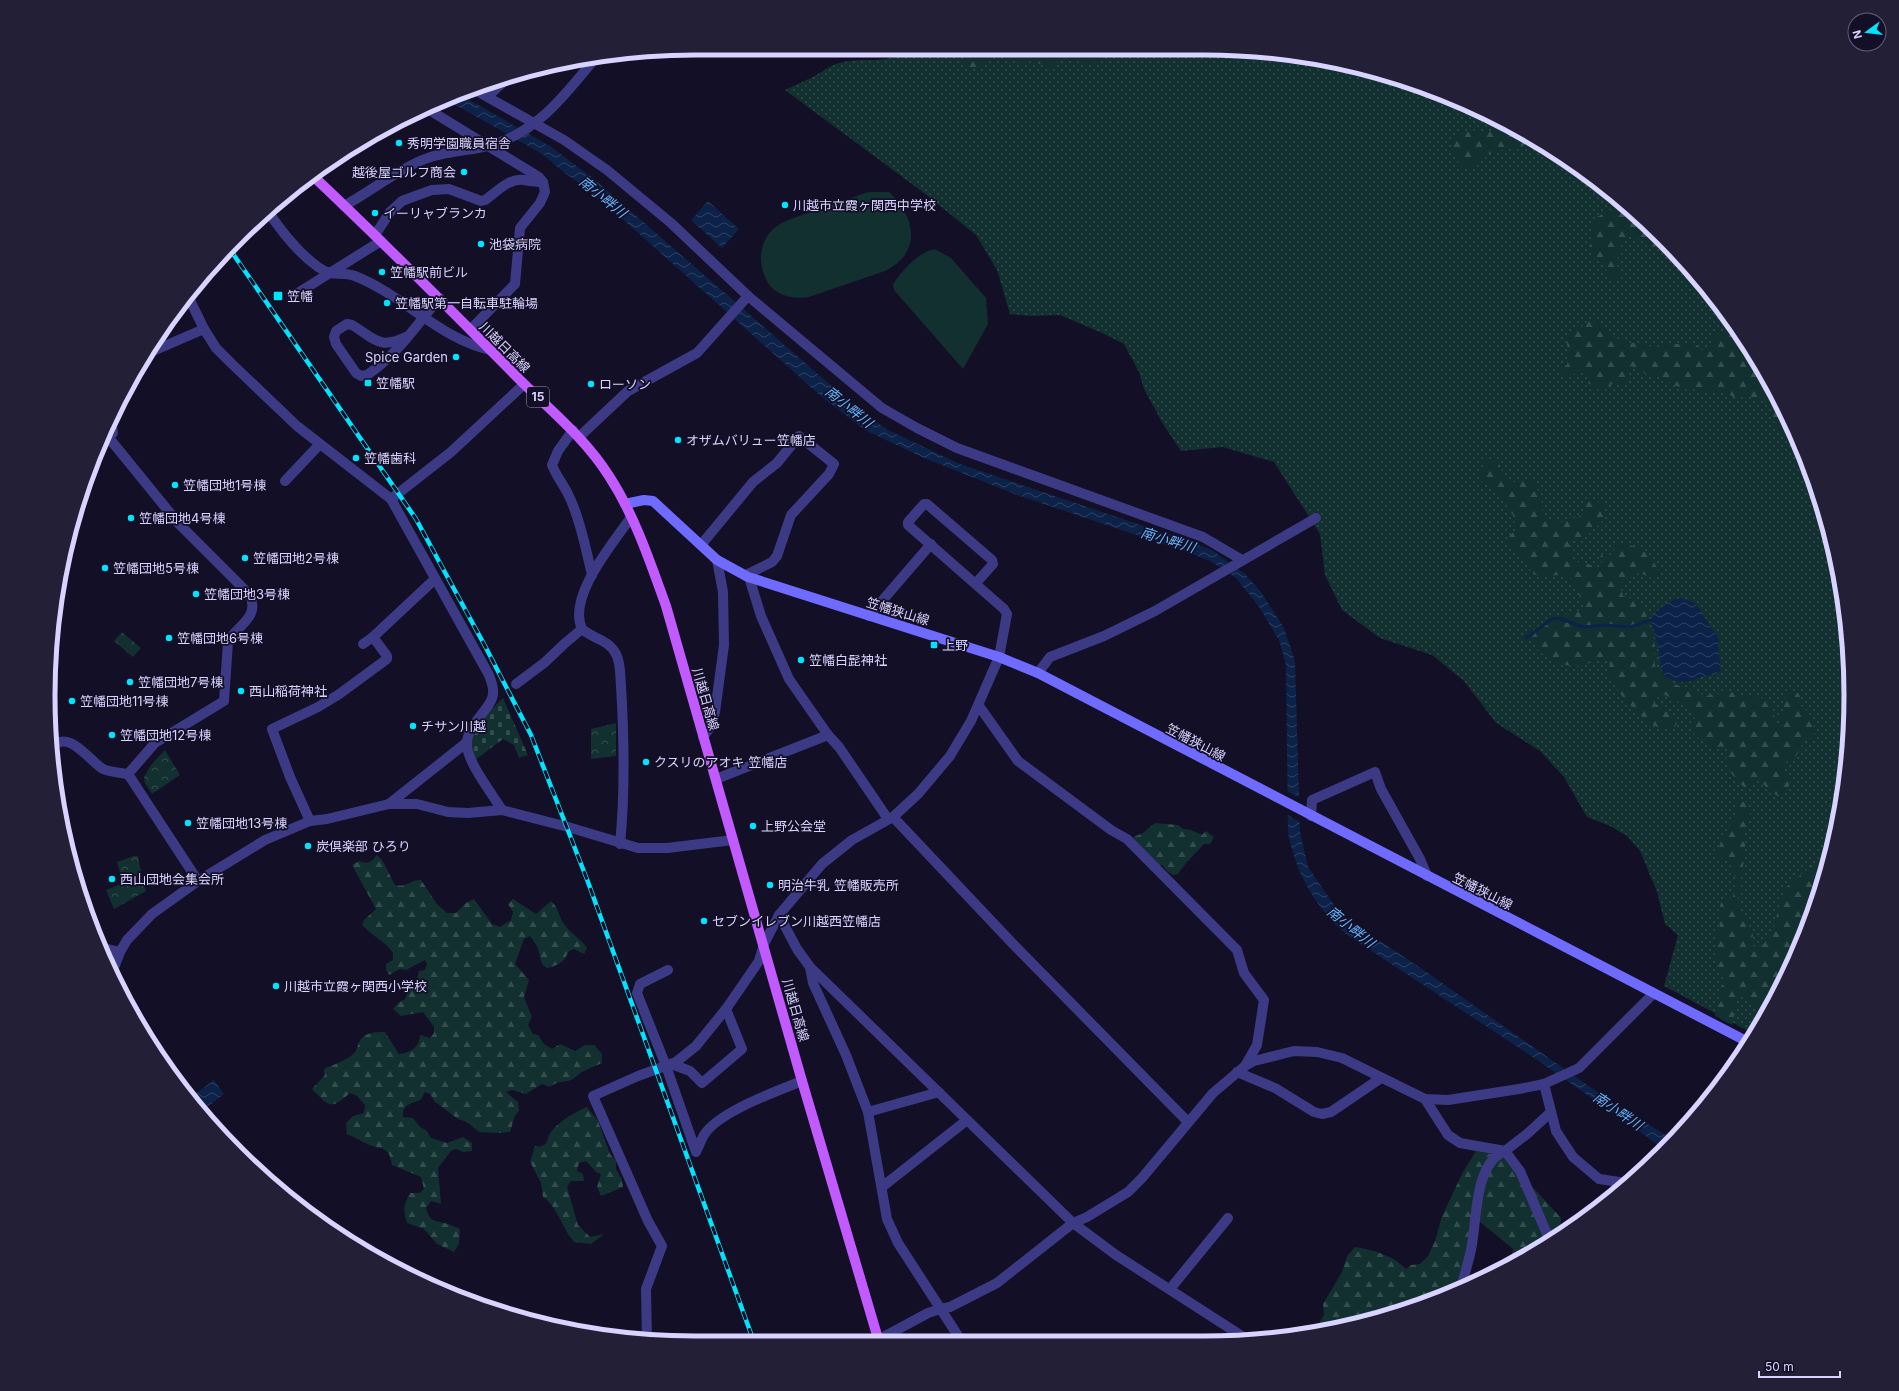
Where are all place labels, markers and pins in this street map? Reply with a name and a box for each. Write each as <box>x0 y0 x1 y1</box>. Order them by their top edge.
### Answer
place label: 秀明学園職員宿舎 <box>407 135 511 151</box>
marker: 秀明学園職員宿舎 <box>394 138 404 148</box>
place label: 越後屋ゴルフ商会 <box>352 164 456 180</box>
marker: 越後屋ゴルフ商会 <box>459 167 469 177</box>
place label: 川越市立霞ヶ関西中学校 <box>793 197 936 213</box>
marker: 川越市立霞ヶ関西中学校 <box>780 200 790 210</box>
place label: イーリャブランカ <box>383 205 487 221</box>
marker: イーリャブランカ <box>370 208 380 218</box>
place label: 池袋病院 <box>489 236 541 252</box>
marker: 池袋病院 <box>476 239 486 249</box>
place label: 笠幡駅前ビル <box>390 264 468 280</box>
marker: 笠幡駅前ビル <box>377 267 387 277</box>
place label: 笠幡 <box>287 288 313 304</box>
marker: 笠幡 <box>272 290 284 302</box>
place label: 笠幡駅第一自転車駐輪場 <box>395 295 538 311</box>
marker: 笠幡駅第一自転車駐輪場 <box>382 298 392 308</box>
place label: Spice Garden <box>365 349 448 365</box>
marker: Spice Garden <box>451 352 461 362</box>
place label: 笠幡駅 <box>376 375 415 391</box>
place label: ローソン <box>599 376 651 392</box>
marker: 笠幡駅 <box>363 378 373 388</box>
marker: ローソン <box>586 379 596 389</box>
place label: オザムバリュー笠幡店 <box>686 432 816 448</box>
marker: オザムバリュー笠幡店 <box>673 435 683 445</box>
place label: 笠幡歯科 <box>364 450 416 466</box>
marker: 笠幡歯科 <box>351 453 361 463</box>
place label: 笠幡団地1号棟 <box>183 477 266 493</box>
marker: 笠幡団地1号棟 <box>170 480 180 490</box>
place label: 笠幡団地4号棟 <box>139 510 225 526</box>
marker: 笠幡団地4号棟 <box>126 513 136 523</box>
place label: 笠幡団地2号棟 <box>253 550 339 566</box>
marker: 笠幡団地2号棟 <box>240 553 250 563</box>
place label: 笠幡団地5号棟 <box>113 560 199 576</box>
marker: 笠幡団地5号棟 <box>100 563 110 573</box>
place label: 笠幡団地3号棟 <box>204 586 290 602</box>
marker: 笠幡団地3号棟 <box>191 589 201 599</box>
place label: 笠幡団地6号棟 <box>177 630 263 646</box>
marker: 笠幡団地6号棟 <box>164 633 174 643</box>
place label: 上野 <box>942 637 968 653</box>
marker: 上野 <box>929 640 939 650</box>
place label: 笠幡白髭神社 <box>809 652 887 668</box>
marker: 笠幡白髭神社 <box>796 655 806 665</box>
place label: 笠幡団地7号棟 <box>138 674 223 690</box>
marker: 笠幡団地7号棟 <box>125 677 135 687</box>
place label: 西山稲荷神社 <box>249 683 327 699</box>
marker: 西山稲荷神社 <box>236 686 246 696</box>
place label: 笠幡団地11号棟 <box>80 693 169 709</box>
marker: 笠幡団地11号棟 <box>67 696 77 706</box>
place label: チサン川越 <box>421 718 486 734</box>
marker: チサン川越 <box>408 721 418 731</box>
place label: 笠幡団地12号棟 <box>120 727 211 743</box>
marker: 笠幡団地12号棟 <box>107 730 117 740</box>
place label: クスリのアオキ 笠幡店 <box>654 754 787 770</box>
marker: クスリのアオキ 笠幡店 <box>641 757 651 767</box>
place label: 笠幡団地13号棟 <box>196 815 287 831</box>
marker: 笠幡団地13号棟 <box>183 818 193 828</box>
place label: 上野公会堂 <box>761 818 826 834</box>
marker: 上野公会堂 <box>748 821 758 831</box>
place label: 炭倶楽部 ひろり <box>316 838 411 854</box>
marker: 炭倶楽部 ひろり <box>303 841 313 851</box>
place label: 西山団地会集会所 <box>120 871 224 887</box>
marker: 西山団地会集会所 <box>107 874 117 884</box>
place label: 明治牛乳 笠幡販売所 <box>778 877 899 893</box>
marker: 明治牛乳 笠幡販売所 <box>765 880 775 890</box>
place label: セブンイレブン川越西笠幡店 <box>712 913 881 929</box>
marker: セブンイレブン川越西笠幡店 <box>699 916 709 926</box>
place label: 川越市立霞ヶ関西小学校 <box>284 978 427 994</box>
marker: 川越市立霞ヶ関西小学校 <box>271 981 281 991</box>

